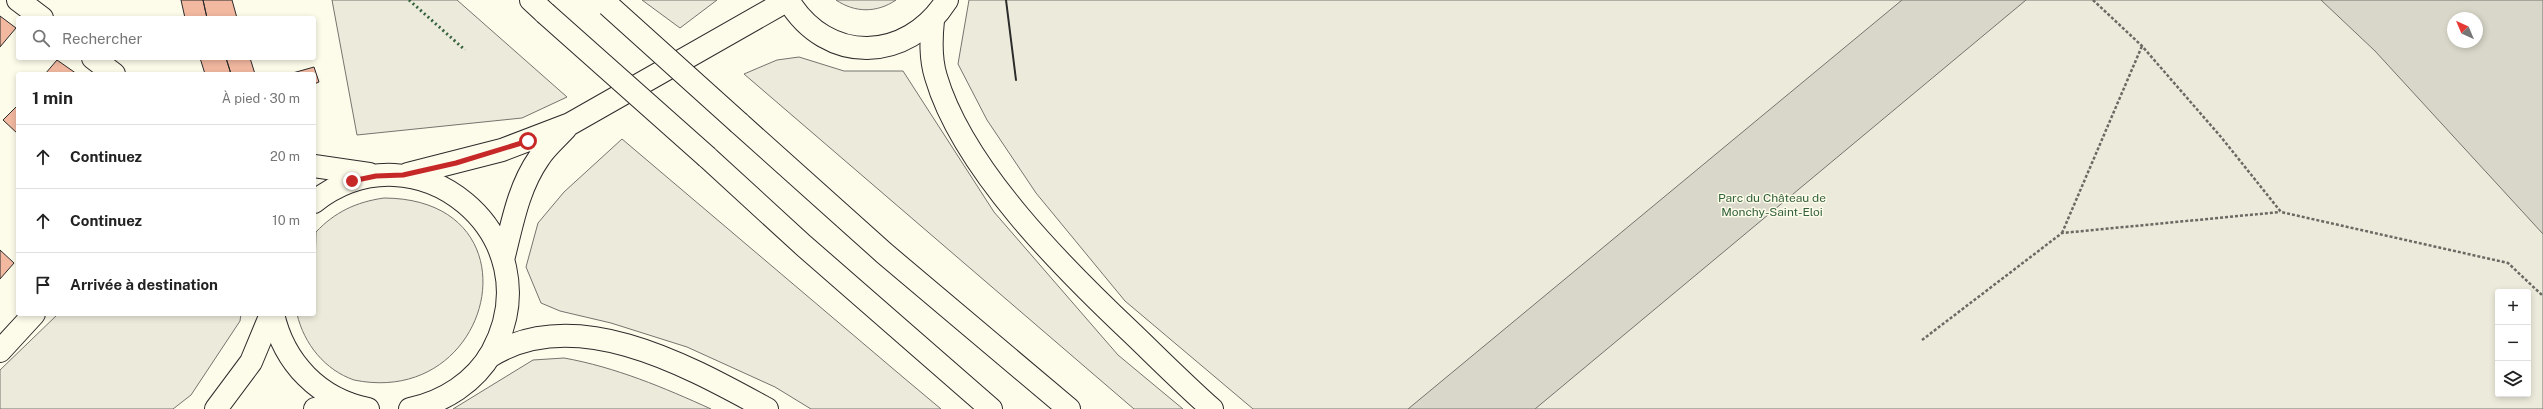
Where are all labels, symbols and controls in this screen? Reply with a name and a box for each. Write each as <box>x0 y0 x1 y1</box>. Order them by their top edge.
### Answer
north arrow <box>2447 12 2483 48</box>
search box <box>16 16 316 60</box>
icon: search <box>30 27 52 49</box>
text: Rechercher <box>62 30 142 47</box>
text: 1 min <box>32 88 73 108</box>
text: À pied · 30 m <box>222 91 300 106</box>
route start <box>519 132 537 150</box>
icon: ahead <box>32 146 54 168</box>
text: Continuez <box>70 148 142 165</box>
text: 20 m <box>270 149 300 164</box>
route end <box>343 172 361 190</box>
park label: Parc du Château de Monchy-Saint-Eloi <box>1718 191 1826 219</box>
icon: ahead <box>32 210 54 232</box>
text: Continuez <box>70 212 142 229</box>
text: 10 m <box>272 213 300 228</box>
icon: arrive <box>32 274 54 296</box>
text: Arrivée à destination <box>70 276 218 293</box>
map controls <box>2495 289 2531 397</box>
button: + <box>2495 289 2531 325</box>
button: − <box>2495 325 2531 361</box>
button: layers <box>2495 361 2531 397</box>

